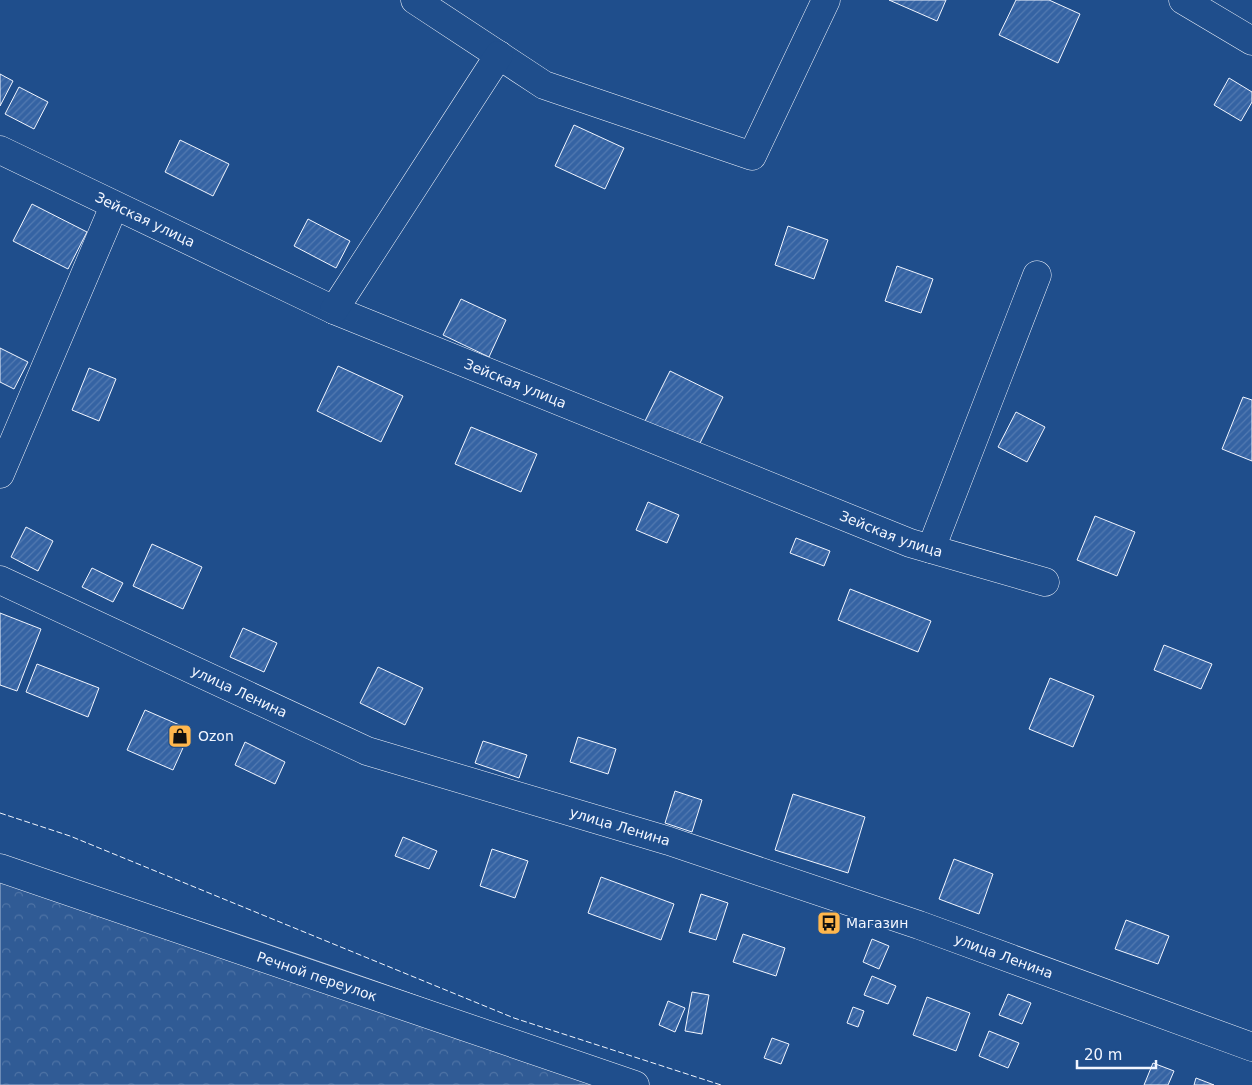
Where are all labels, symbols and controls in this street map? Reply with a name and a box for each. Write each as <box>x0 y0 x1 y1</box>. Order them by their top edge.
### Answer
street label: Зейская улица <box>93 189 198 250</box>
street label: Зейская улица <box>462 356 569 411</box>
street label: Зейская улица <box>837 507 945 560</box>
street label: улица Ленина <box>189 662 290 721</box>
shop icon: Ozon <box>167 723 193 749</box>
place label: Ozon <box>198 728 234 744</box>
street label: улица Ленина <box>568 804 672 849</box>
bus stop icon: Магазин <box>816 910 842 936</box>
place label: Магазин <box>846 915 908 931</box>
street label: улица Ленина <box>952 931 1055 981</box>
street label: Речной переулок <box>255 948 379 1004</box>
scale bar <box>1077 1038 1156 1070</box>
text: 20 m <box>1084 1046 1122 1064</box>

